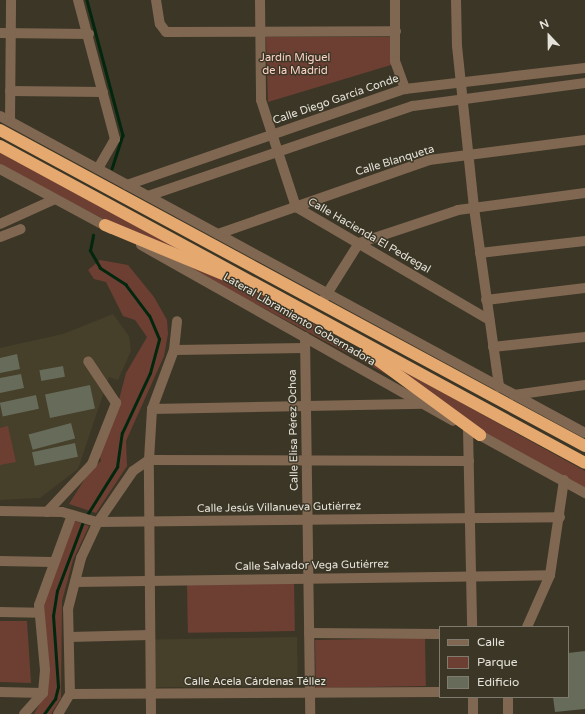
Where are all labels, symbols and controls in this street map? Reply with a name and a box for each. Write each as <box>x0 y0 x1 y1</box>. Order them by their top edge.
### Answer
north arrow <box>529 16 569 56</box>
text: N <box>538 17 551 32</box>
park label: Jardín Miguel de la Madrid <box>260 52 330 78</box>
street label: Calle Diego García Conde <box>271 72 401 128</box>
street label: Calle Blanqueta <box>354 143 436 179</box>
street label: Calle Hacienda El Pedregal <box>305 195 433 277</box>
street label: Lateral Libramiento Gobernadora <box>220 271 378 369</box>
street label: Calle Elisa Pérez Ochoa <box>286 369 302 491</box>
street label: Calle Jesús Villanueva Gutiérrez <box>197 500 361 516</box>
street label: Calle Salvador Vega Gutiérrez <box>235 558 389 574</box>
legend <box>439 626 569 698</box>
text: Calle <box>477 635 505 649</box>
text: Parque <box>477 655 518 669</box>
street label: Calle Acela Cárdenas Téllez <box>184 675 326 689</box>
text: Edificio <box>477 675 519 689</box>

